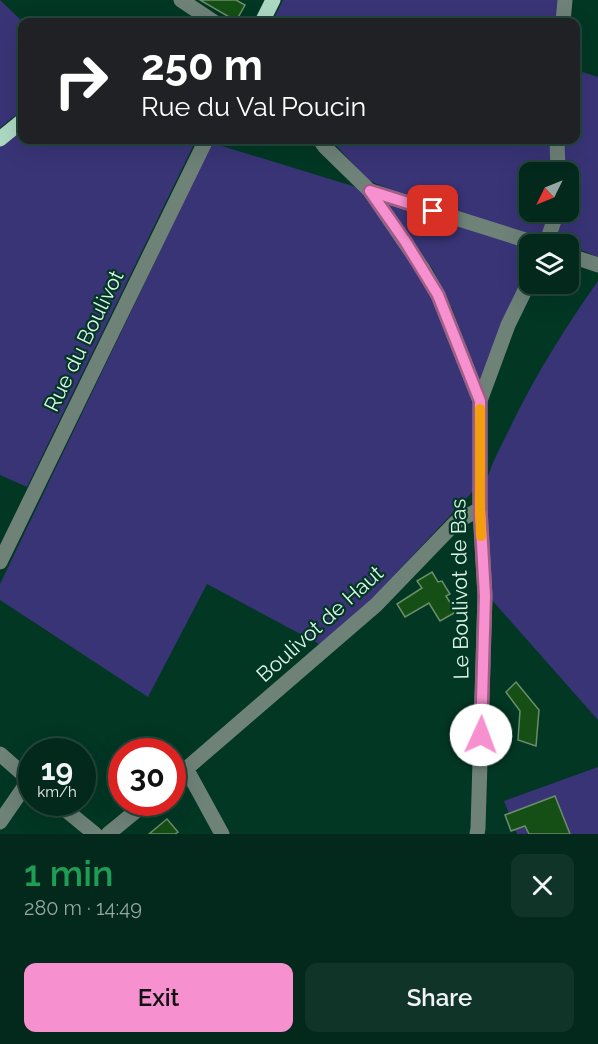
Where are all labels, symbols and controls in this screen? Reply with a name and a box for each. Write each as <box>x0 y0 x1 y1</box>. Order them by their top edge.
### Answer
text: 250 m <box>141 41 263 90</box>
icon: right <box>42 42 120 120</box>
text: Rue du Val Poucin <box>141 91 366 122</box>
north arrow <box>519 162 579 222</box>
map controls <box>519 162 579 294</box>
pin <box>407 185 458 236</box>
icon: arrive <box>416 194 449 227</box>
button: layers <box>519 234 579 294</box>
street label: Rue du Boulivot <box>39 266 129 415</box>
street label: Le Boulivot de Bas <box>445 498 474 680</box>
street label: Boulivot de Haut <box>251 560 388 687</box>
position arrow <box>449 703 513 767</box>
speed limit sign: 30 <box>108 738 186 816</box>
text: 19 <box>41 752 73 787</box>
text: km/h <box>37 783 77 801</box>
text: 1 min <box>24 852 113 894</box>
button: close <box>511 854 574 917</box>
text: 280 m · 14:49 <box>24 896 142 920</box>
button: Exit <box>24 963 293 1032</box>
button: Share <box>305 963 574 1032</box>

